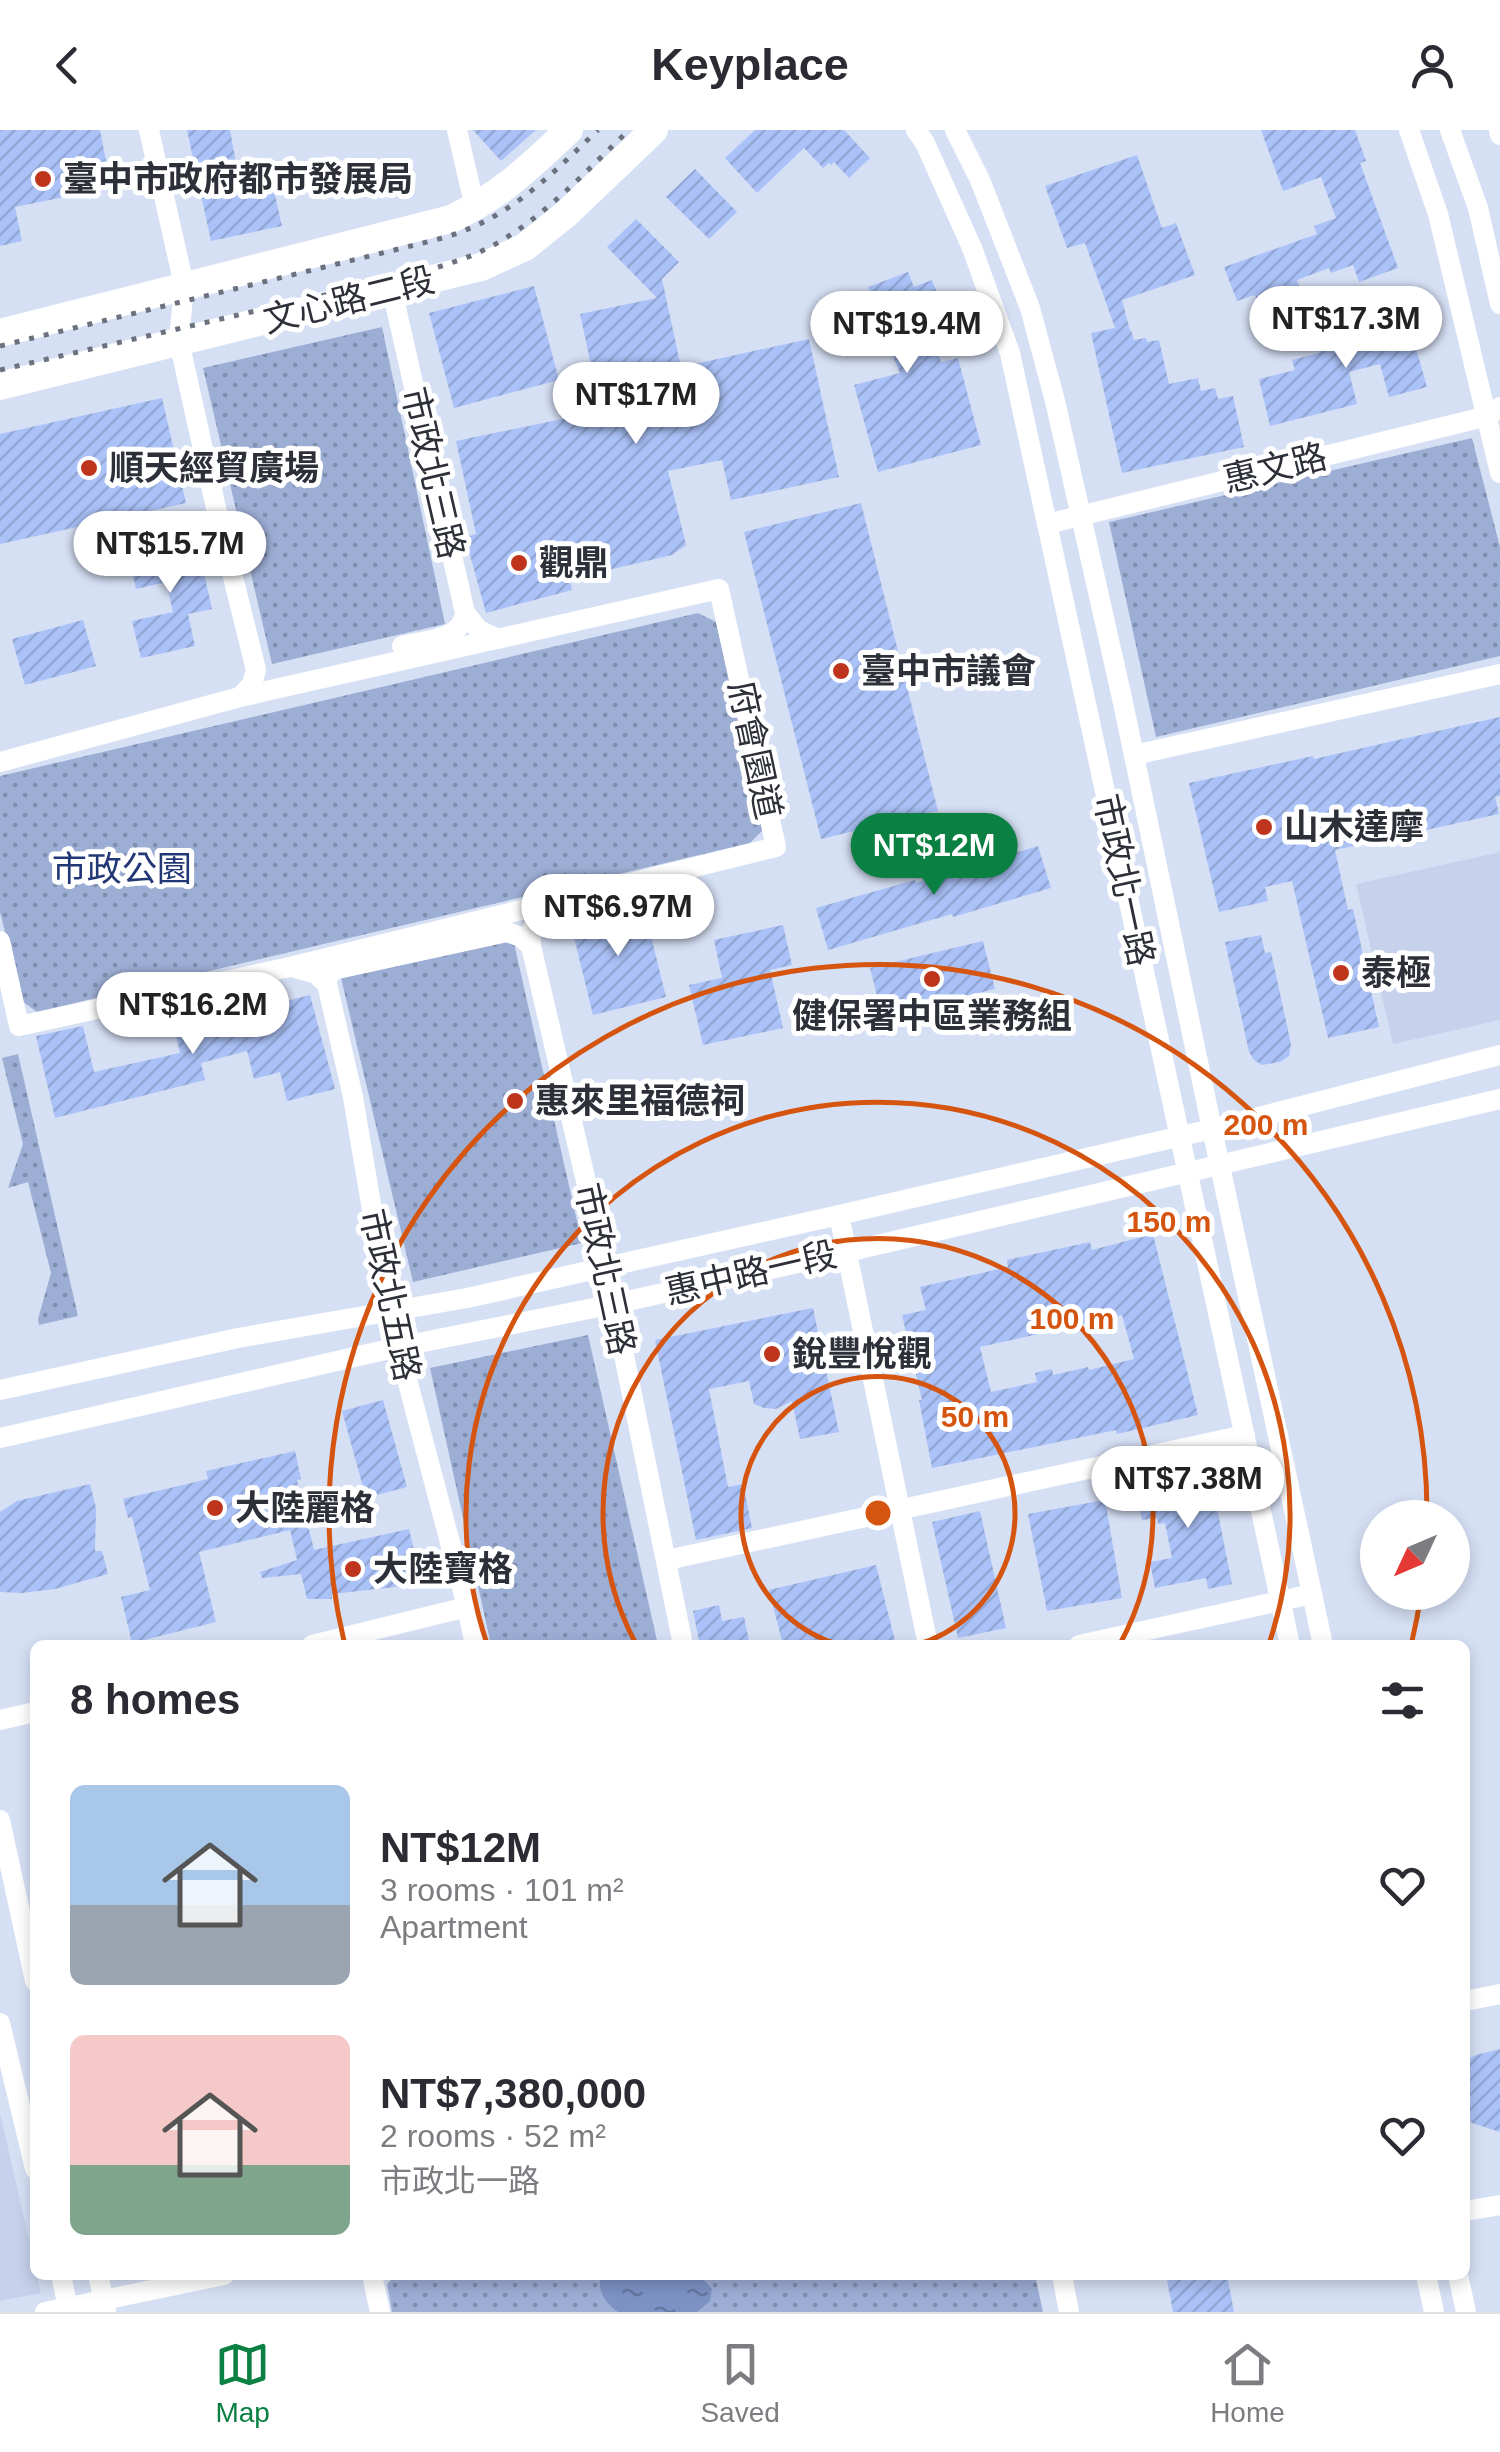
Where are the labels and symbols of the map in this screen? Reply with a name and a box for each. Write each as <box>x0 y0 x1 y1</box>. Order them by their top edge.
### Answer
place label: 臺中市政府都市發展局 <box>63 159 413 198</box>
marker: 臺中市政府都市發展局 <box>32 168 54 190</box>
street label: 文心路二段 <box>259 259 439 340</box>
pin: NT$17.3M <box>1243 286 1449 371</box>
pin: NT$19.4M <box>804 291 1010 376</box>
pin: NT$17M <box>555 362 717 447</box>
street label: 市政北三路 <box>395 383 472 563</box>
street label: 惠文路 <box>1219 436 1331 499</box>
place label: 順天經貿廣場 <box>109 448 319 487</box>
marker: 順天經貿廣場 <box>78 457 100 479</box>
pin: NT$15.7M <box>67 511 273 596</box>
place label: 觀鼎 <box>539 543 609 582</box>
marker: 觀鼎 <box>508 552 530 574</box>
place label: 臺中市議會 <box>861 651 1036 690</box>
marker: 臺中市議會 <box>830 660 852 682</box>
street label: 府會園道 <box>722 677 789 822</box>
street label: 市政北一路 <box>1087 790 1162 970</box>
place label: 山木達摩 <box>1284 807 1424 846</box>
pin: NT$12M <box>853 813 1015 898</box>
marker: 山木達摩 <box>1253 816 1275 838</box>
park label: 市政公園 <box>52 849 192 888</box>
pin: NT$6.97M <box>515 874 721 959</box>
place label: 泰極 <box>1361 953 1431 992</box>
marker: 泰極 <box>1330 962 1352 984</box>
marker: 健保署中區業務組 <box>921 968 943 990</box>
pin: NT$16.2M <box>90 972 296 1057</box>
place label: 健保署中區業務組 <box>792 996 1072 1035</box>
place label: 惠來里福德祠 <box>535 1081 745 1120</box>
marker: 惠來里福德祠 <box>504 1090 526 1112</box>
text: 200 m <box>1223 1108 1309 1141</box>
street label: 市政北三路 <box>568 1179 643 1359</box>
street label: 市政北五路 <box>353 1205 428 1385</box>
text: 150 m <box>1126 1205 1212 1238</box>
street label: 惠中路一段 <box>661 1234 841 1311</box>
text: 100 m <box>1029 1302 1115 1335</box>
place label: 銳豐悅觀 <box>792 1334 932 1373</box>
marker: 銳豐悅觀 <box>761 1343 783 1365</box>
text: 50 m <box>941 1400 1009 1433</box>
pin: NT$7.38M <box>1085 1446 1291 1531</box>
place label: 大陸麗格 <box>235 1488 375 1527</box>
centre of rings <box>860 1495 896 1531</box>
marker: 大陸麗格 <box>204 1497 226 1519</box>
north arrow <box>1360 1500 1470 1610</box>
place label: 大陸寶格 <box>373 1549 513 1588</box>
marker: 大陸寶格 <box>342 1558 364 1580</box>

